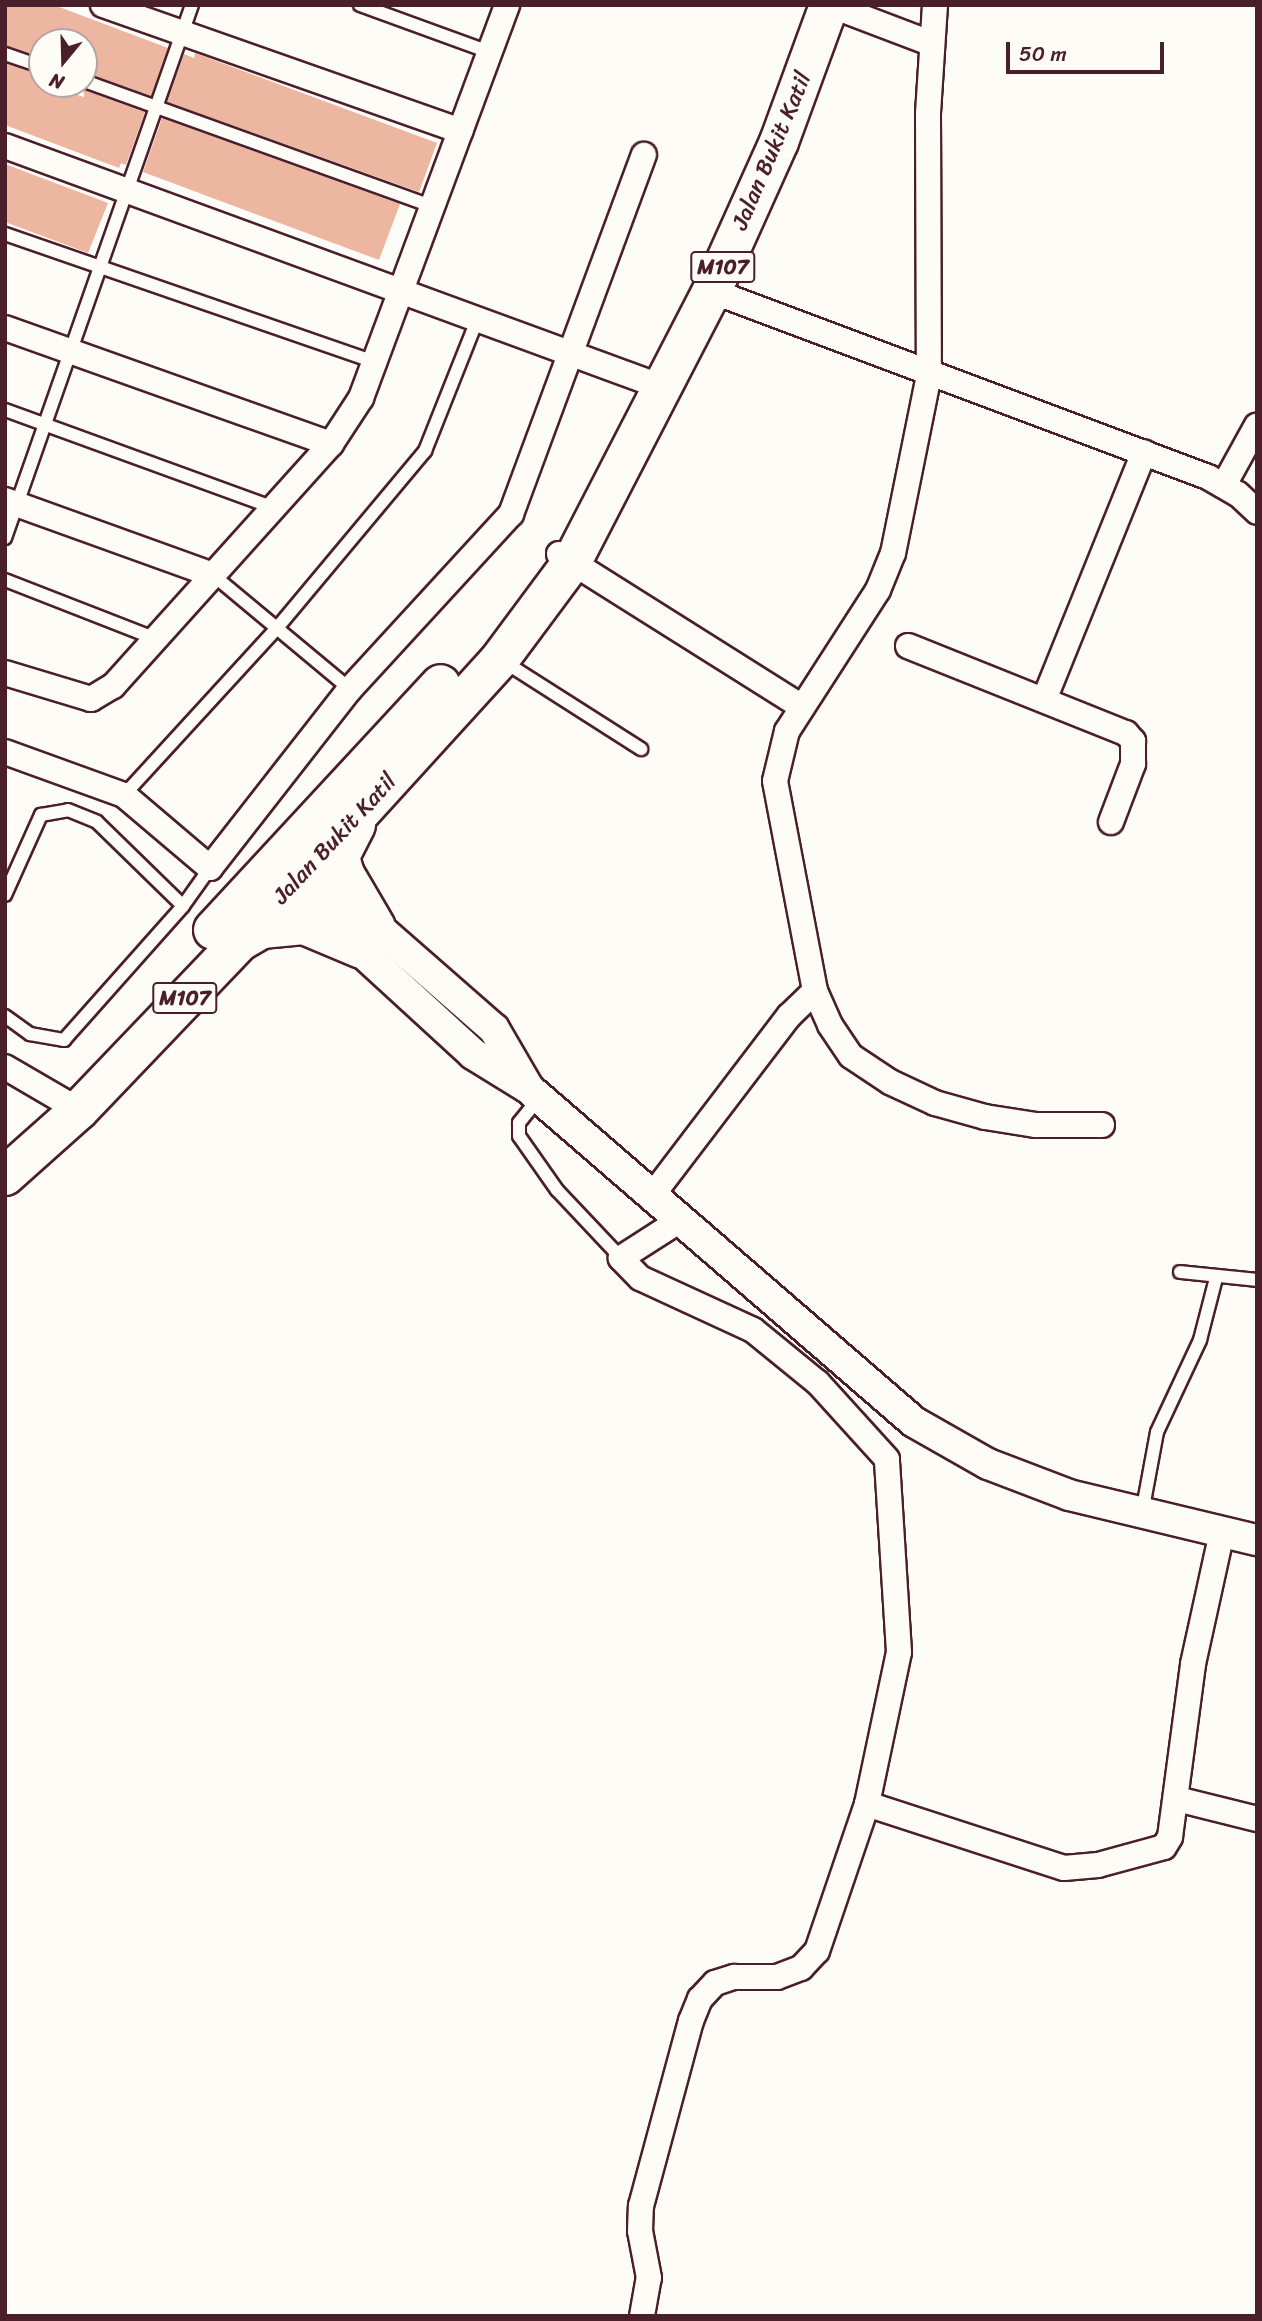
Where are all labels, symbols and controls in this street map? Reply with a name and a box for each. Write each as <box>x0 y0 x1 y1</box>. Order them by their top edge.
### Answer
north arrow <box>28 28 98 98</box>
scale bar <box>1010 28 1168 72</box>
text: 50 m <box>1019 35 1067 73</box>
text: N <box>45 64 68 99</box>
street label: Jalan Bukit Katil <box>726 68 818 234</box>
road number: M107 <box>690 250 756 284</box>
street label: Jalan Bukit Katil <box>267 768 403 910</box>
road number: M107 <box>152 981 218 1016</box>

